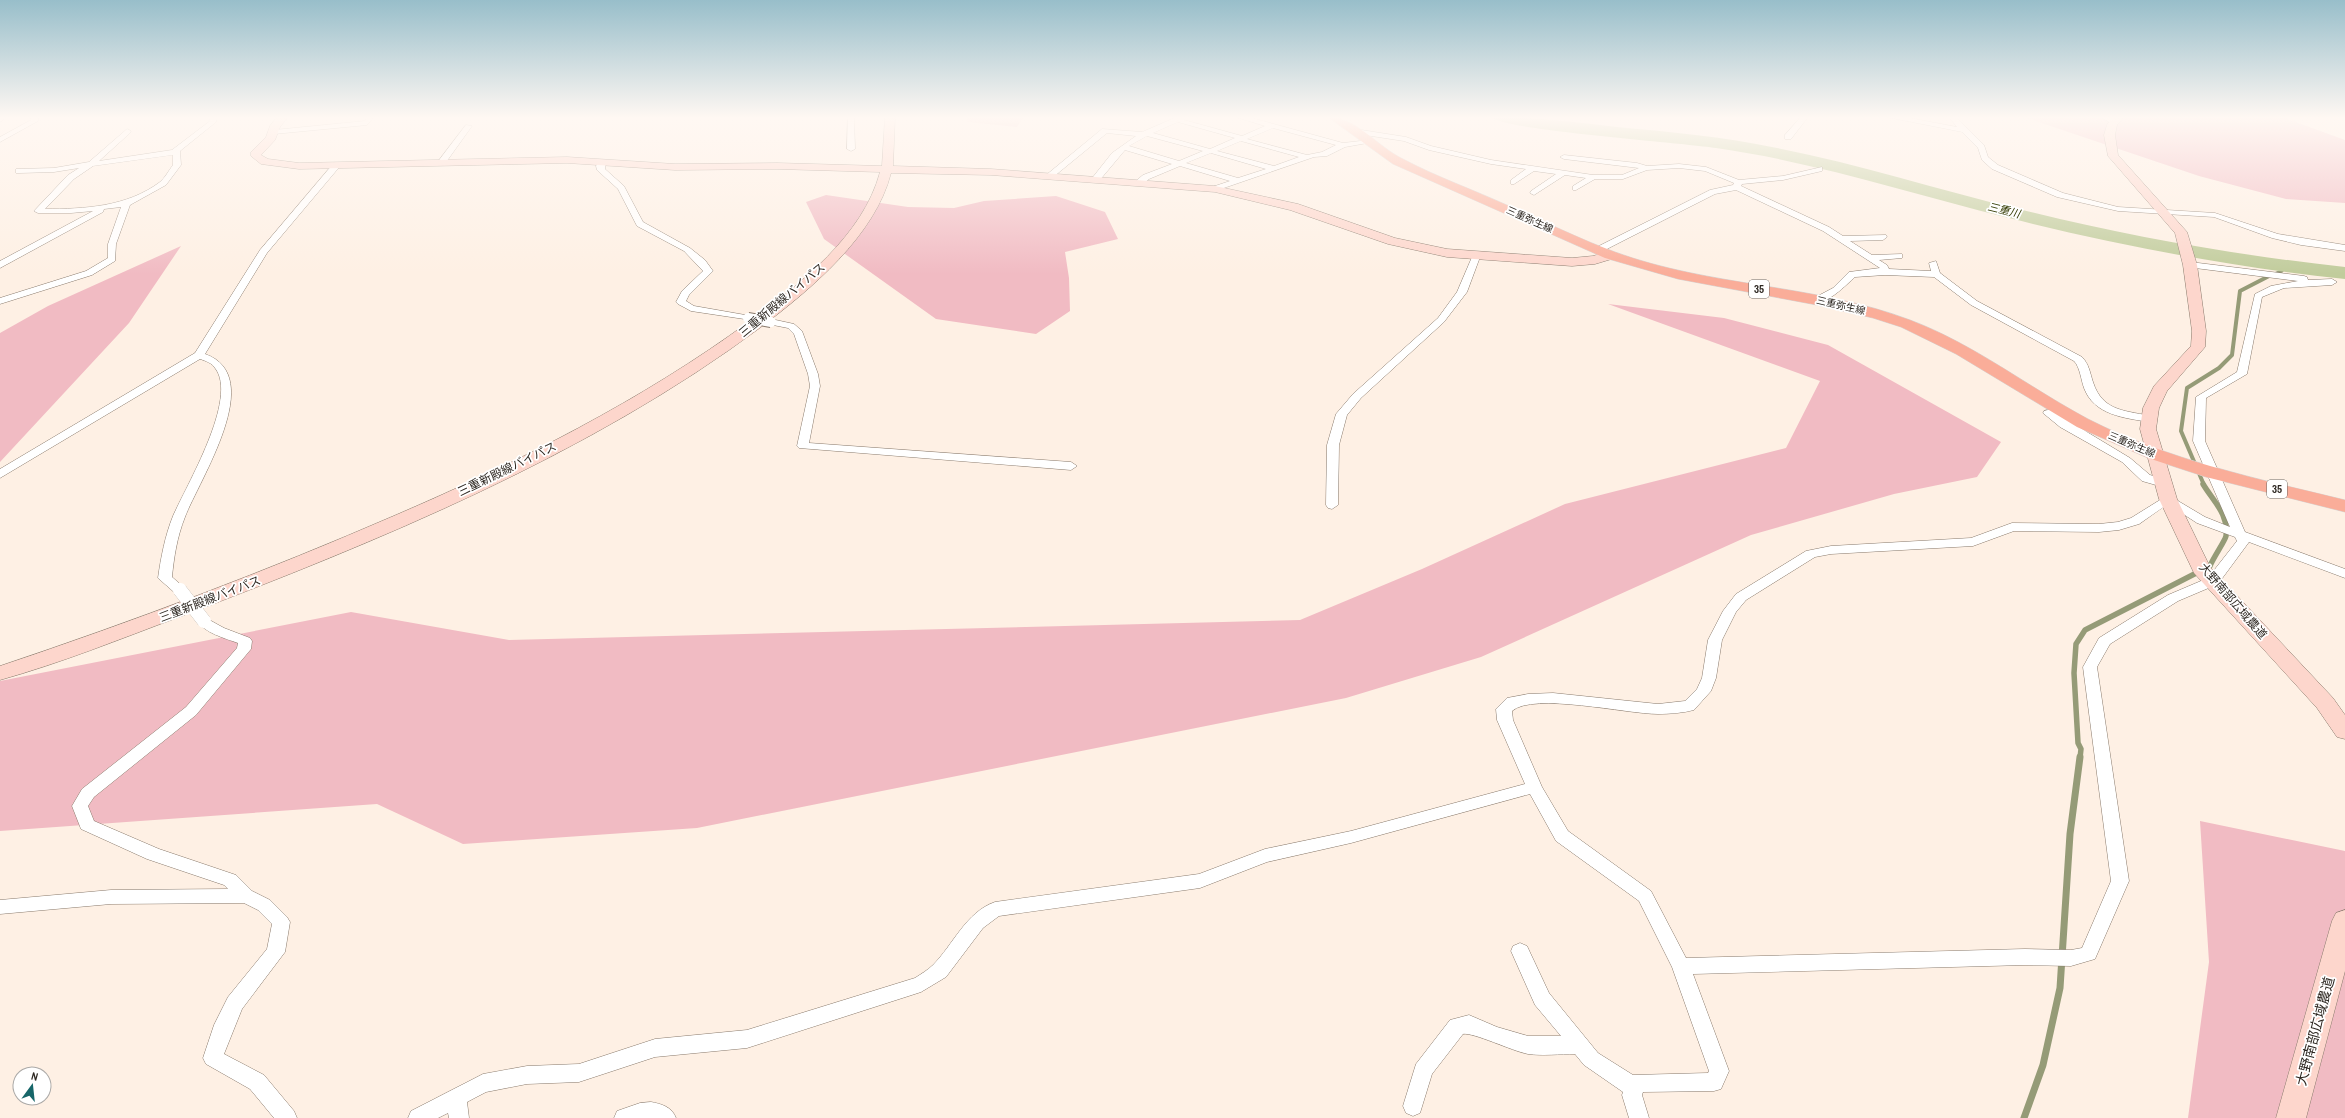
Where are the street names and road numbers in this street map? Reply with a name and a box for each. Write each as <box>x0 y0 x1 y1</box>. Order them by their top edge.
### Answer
street label: 三重弥生線 <box>1504 203 1555 236</box>
street label: 三重新殿線バイパス <box>736 259 828 341</box>
road number: 35 <box>1749 280 1769 298</box>
street label: 三重弥生線 <box>1815 294 1867 317</box>
street label: 三重弥生線 <box>2106 429 2157 460</box>
street label: 三重新殿線バイパス <box>455 438 559 500</box>
road number: 35 <box>2267 480 2287 498</box>
street label: 大野南部広域農道 <box>2195 560 2271 642</box>
street label: 三重新殿線バイパス <box>157 572 263 626</box>
street label: 大野南部広域農道 <box>2292 975 2338 1087</box>

